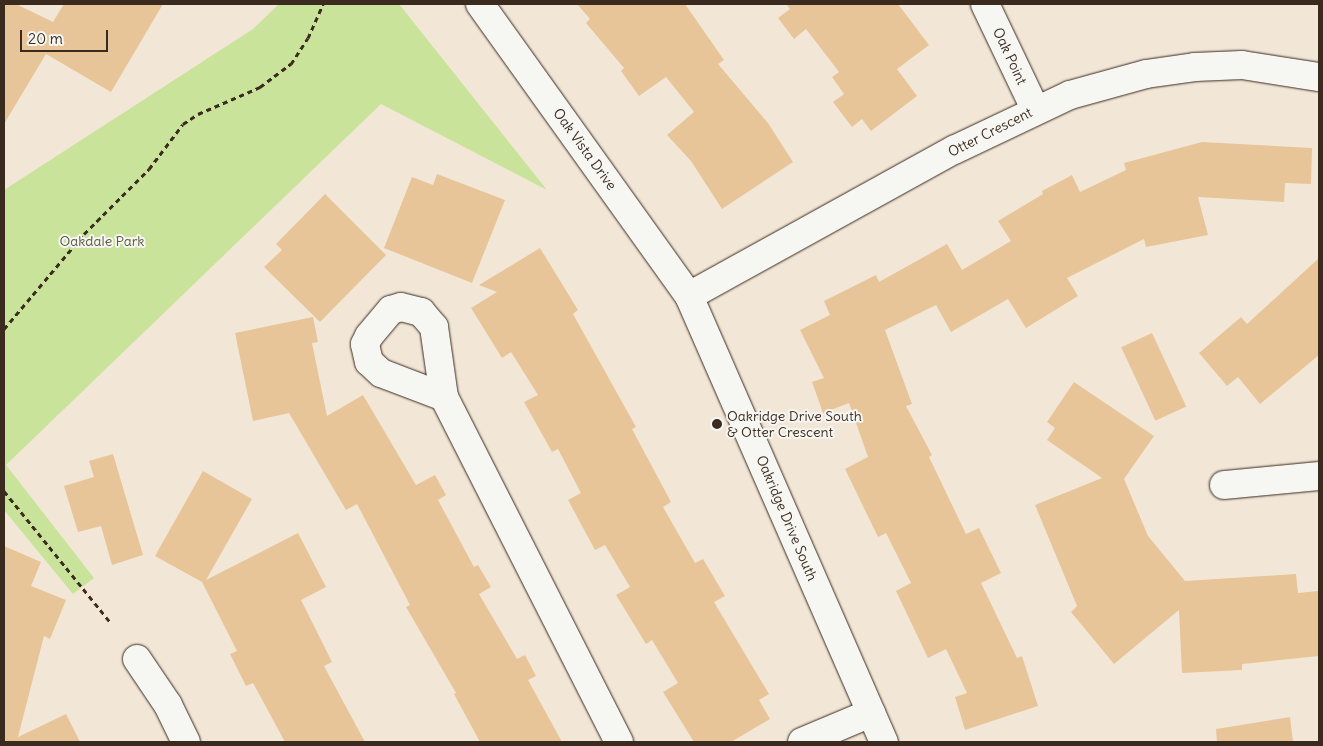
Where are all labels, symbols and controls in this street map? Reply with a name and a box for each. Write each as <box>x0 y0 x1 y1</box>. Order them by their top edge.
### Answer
scale bar <box>22 20 110 52</box>
street label: Oak Point <box>989 25 1031 87</box>
text: 20 m <box>28 29 63 48</box>
street label: Otter Crescent <box>945 104 1035 160</box>
street label: Oak Vista Drive <box>550 105 620 193</box>
park label: Oakdale Park <box>59 233 145 249</box>
place label: Oakridge Drive South & Otter Crescent <box>727 408 862 441</box>
marker: Oakridge Drive South & Otter Crescent <box>711 418 723 430</box>
street label: Oakridge Drive South <box>753 453 821 583</box>

